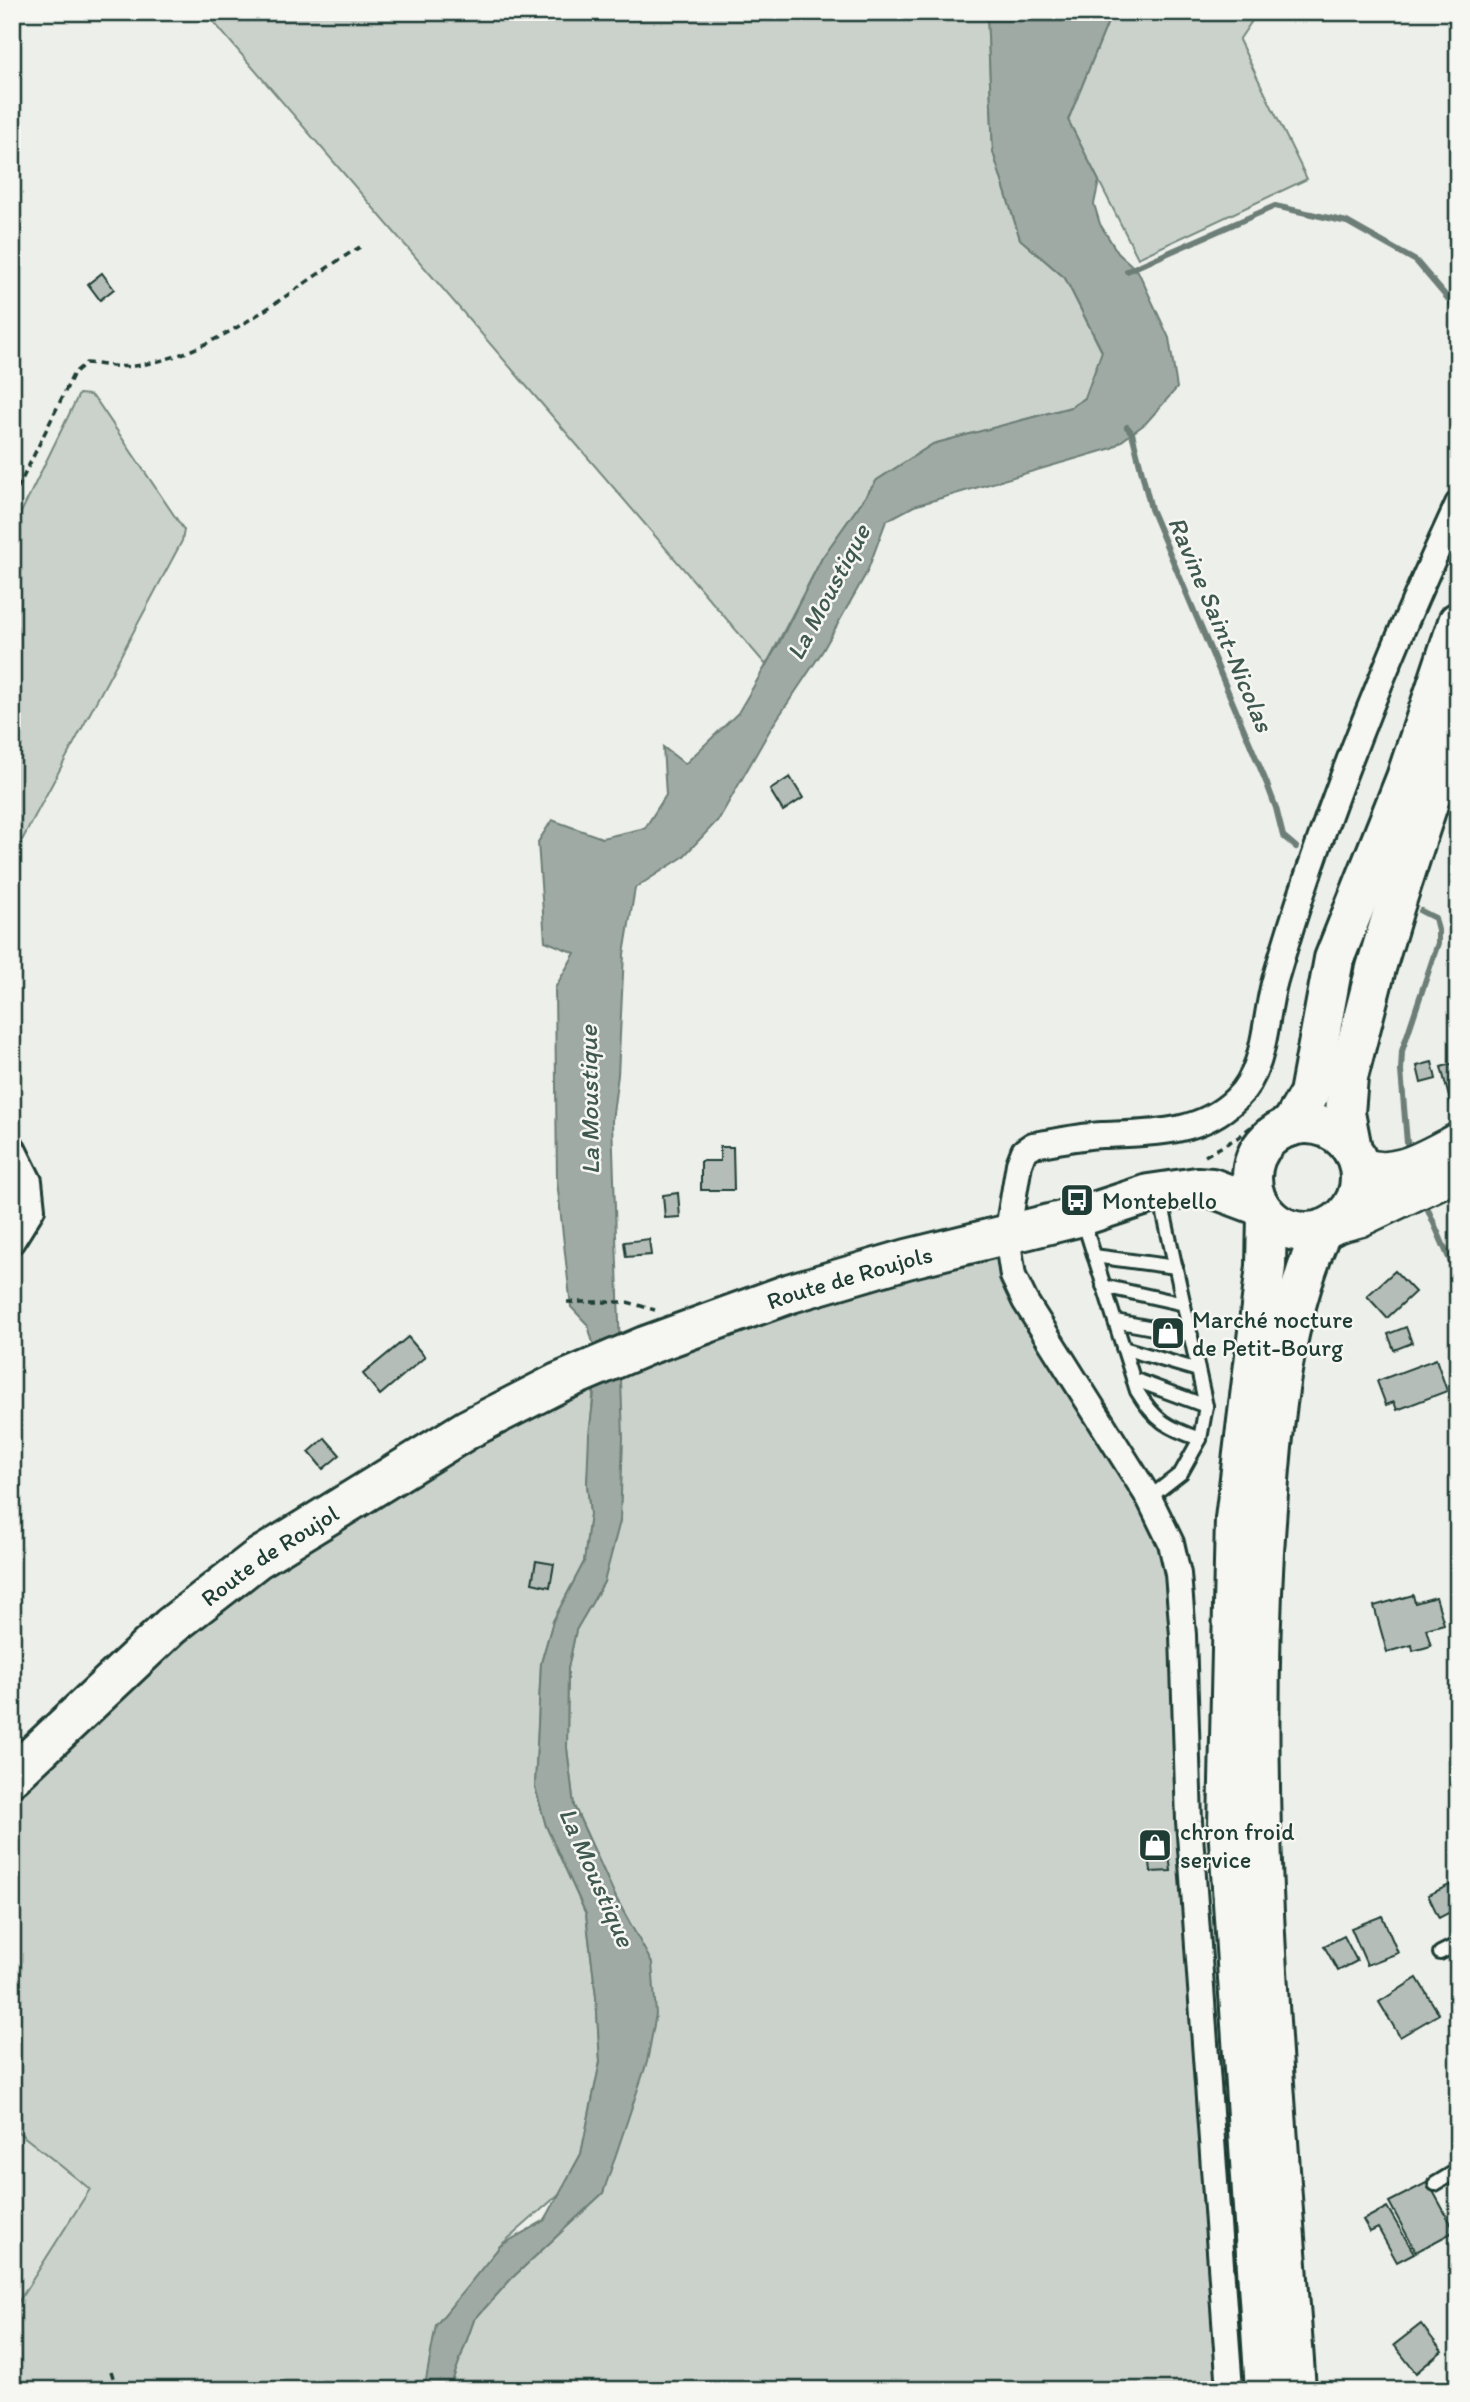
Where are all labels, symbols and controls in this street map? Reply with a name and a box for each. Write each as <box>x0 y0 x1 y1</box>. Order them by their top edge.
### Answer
water label: Ravine Saint-Nicolas <box>1161 512 1281 738</box>
water label: La Moustique <box>779 517 878 665</box>
water label: La Moustique <box>572 1024 606 1175</box>
bus stop icon: Montebello <box>1058 1181 1096 1219</box>
place label: Montebello <box>1102 1186 1217 1215</box>
street label: Route de Roujols <box>763 1239 935 1315</box>
place label: Marché nocture de Petit-Bourg <box>1192 1305 1353 1362</box>
shop icon: Marché nocture de Petit-Bourg <box>1149 1314 1187 1352</box>
street label: Route de Roujol <box>195 1498 344 1612</box>
water label: La Moustique <box>552 1802 643 1953</box>
place label: chron froid service <box>1180 1817 1294 1874</box>
shop icon: chron froid service <box>1136 1826 1174 1864</box>

